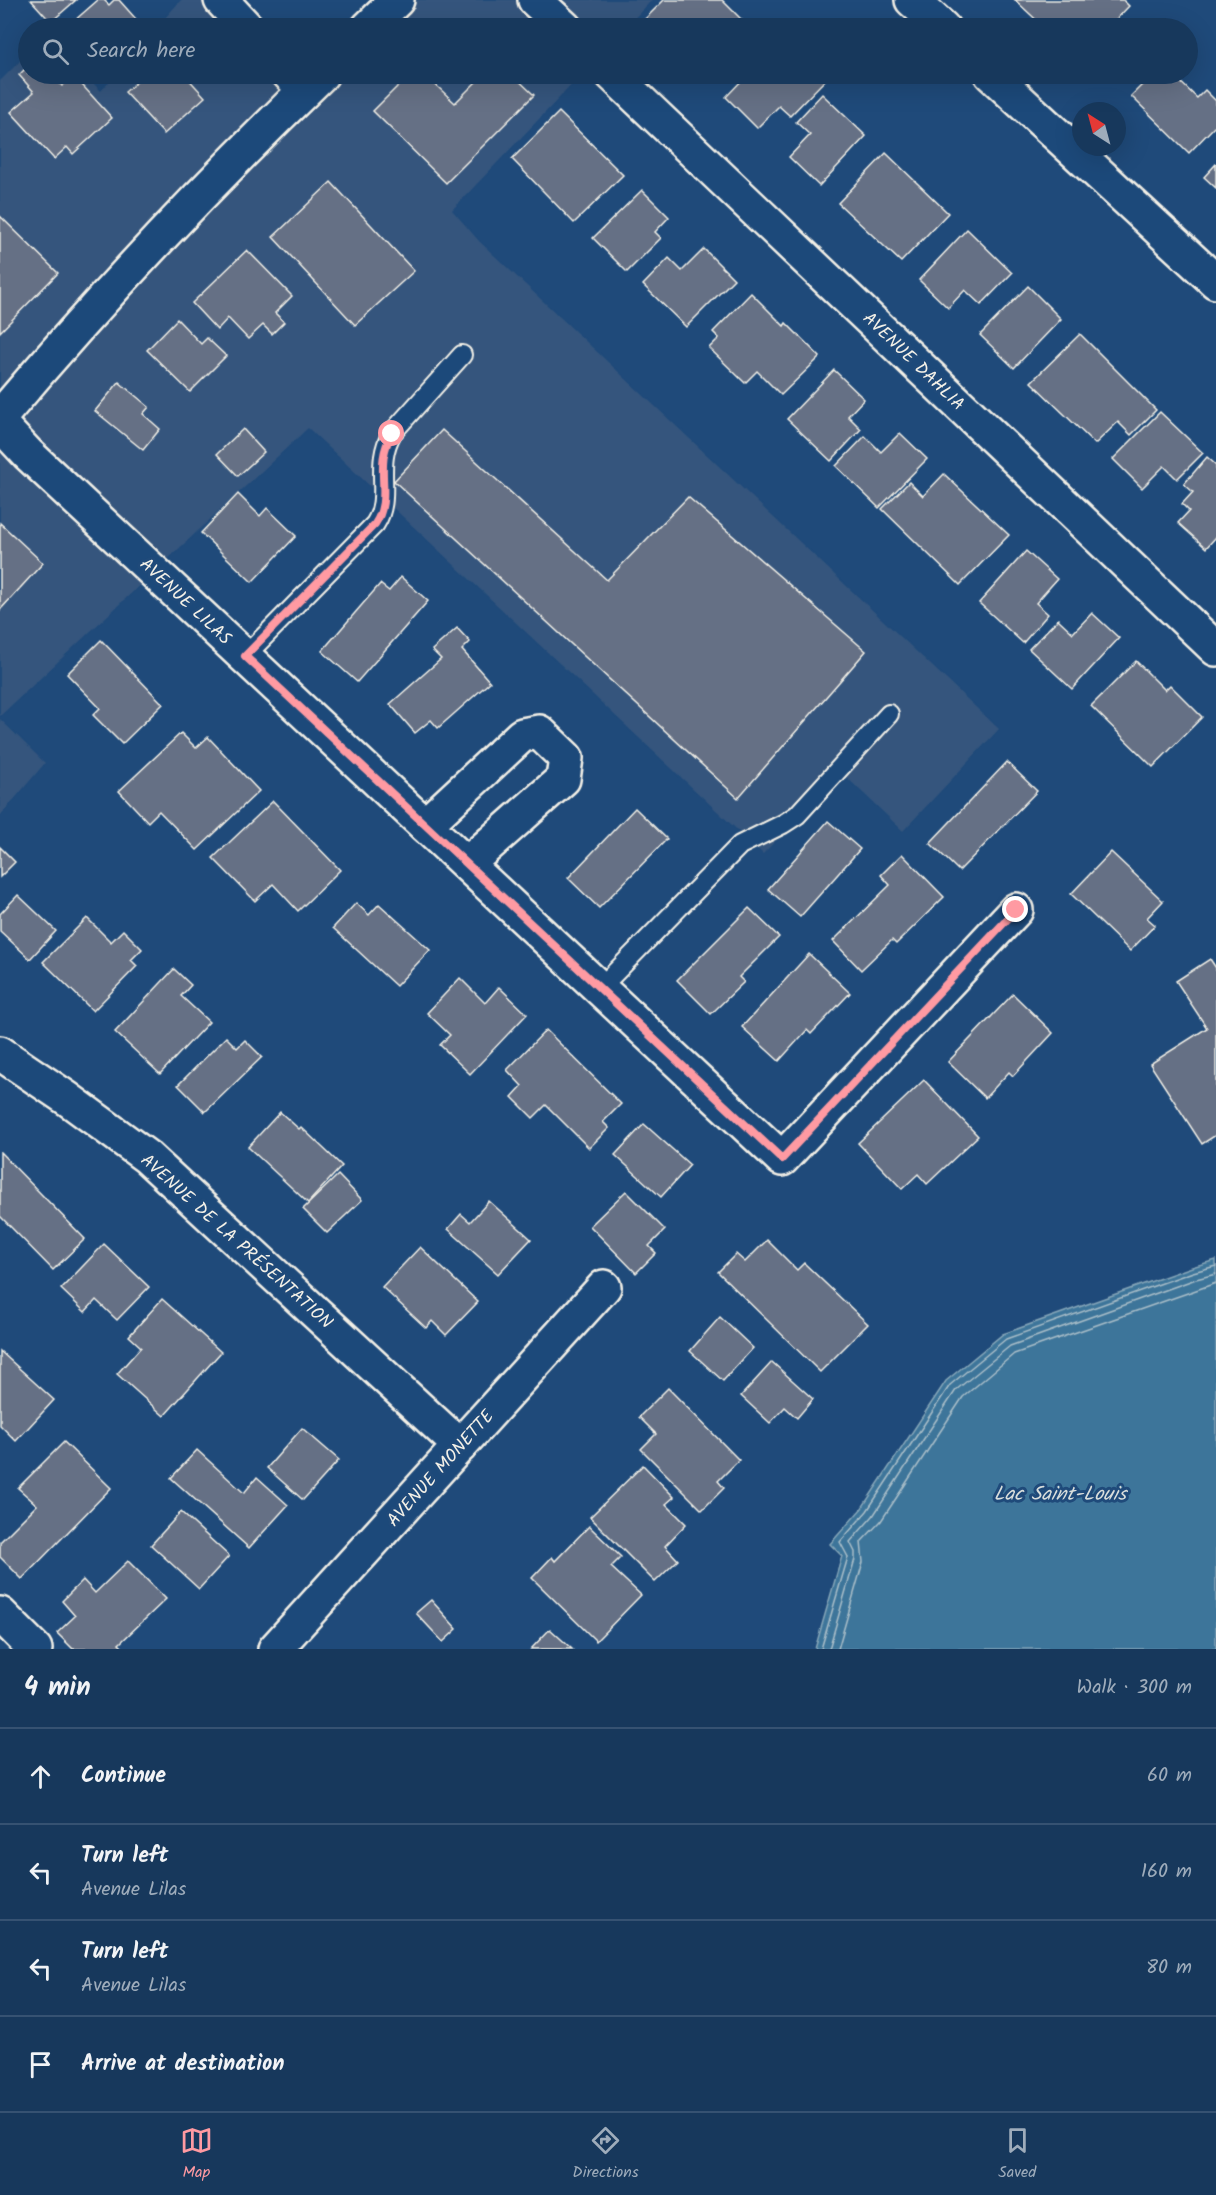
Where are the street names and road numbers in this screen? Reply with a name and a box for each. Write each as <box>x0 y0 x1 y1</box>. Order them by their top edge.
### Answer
street label: AVENUE DAHLIA <box>855 306 971 419</box>
street label: AVENUE LILAS <box>132 551 238 653</box>
street label: AVENUE DE LA PRÉSENTATION <box>133 1147 339 1337</box>
street label: AVENUE MONETTE <box>380 1403 502 1534</box>

